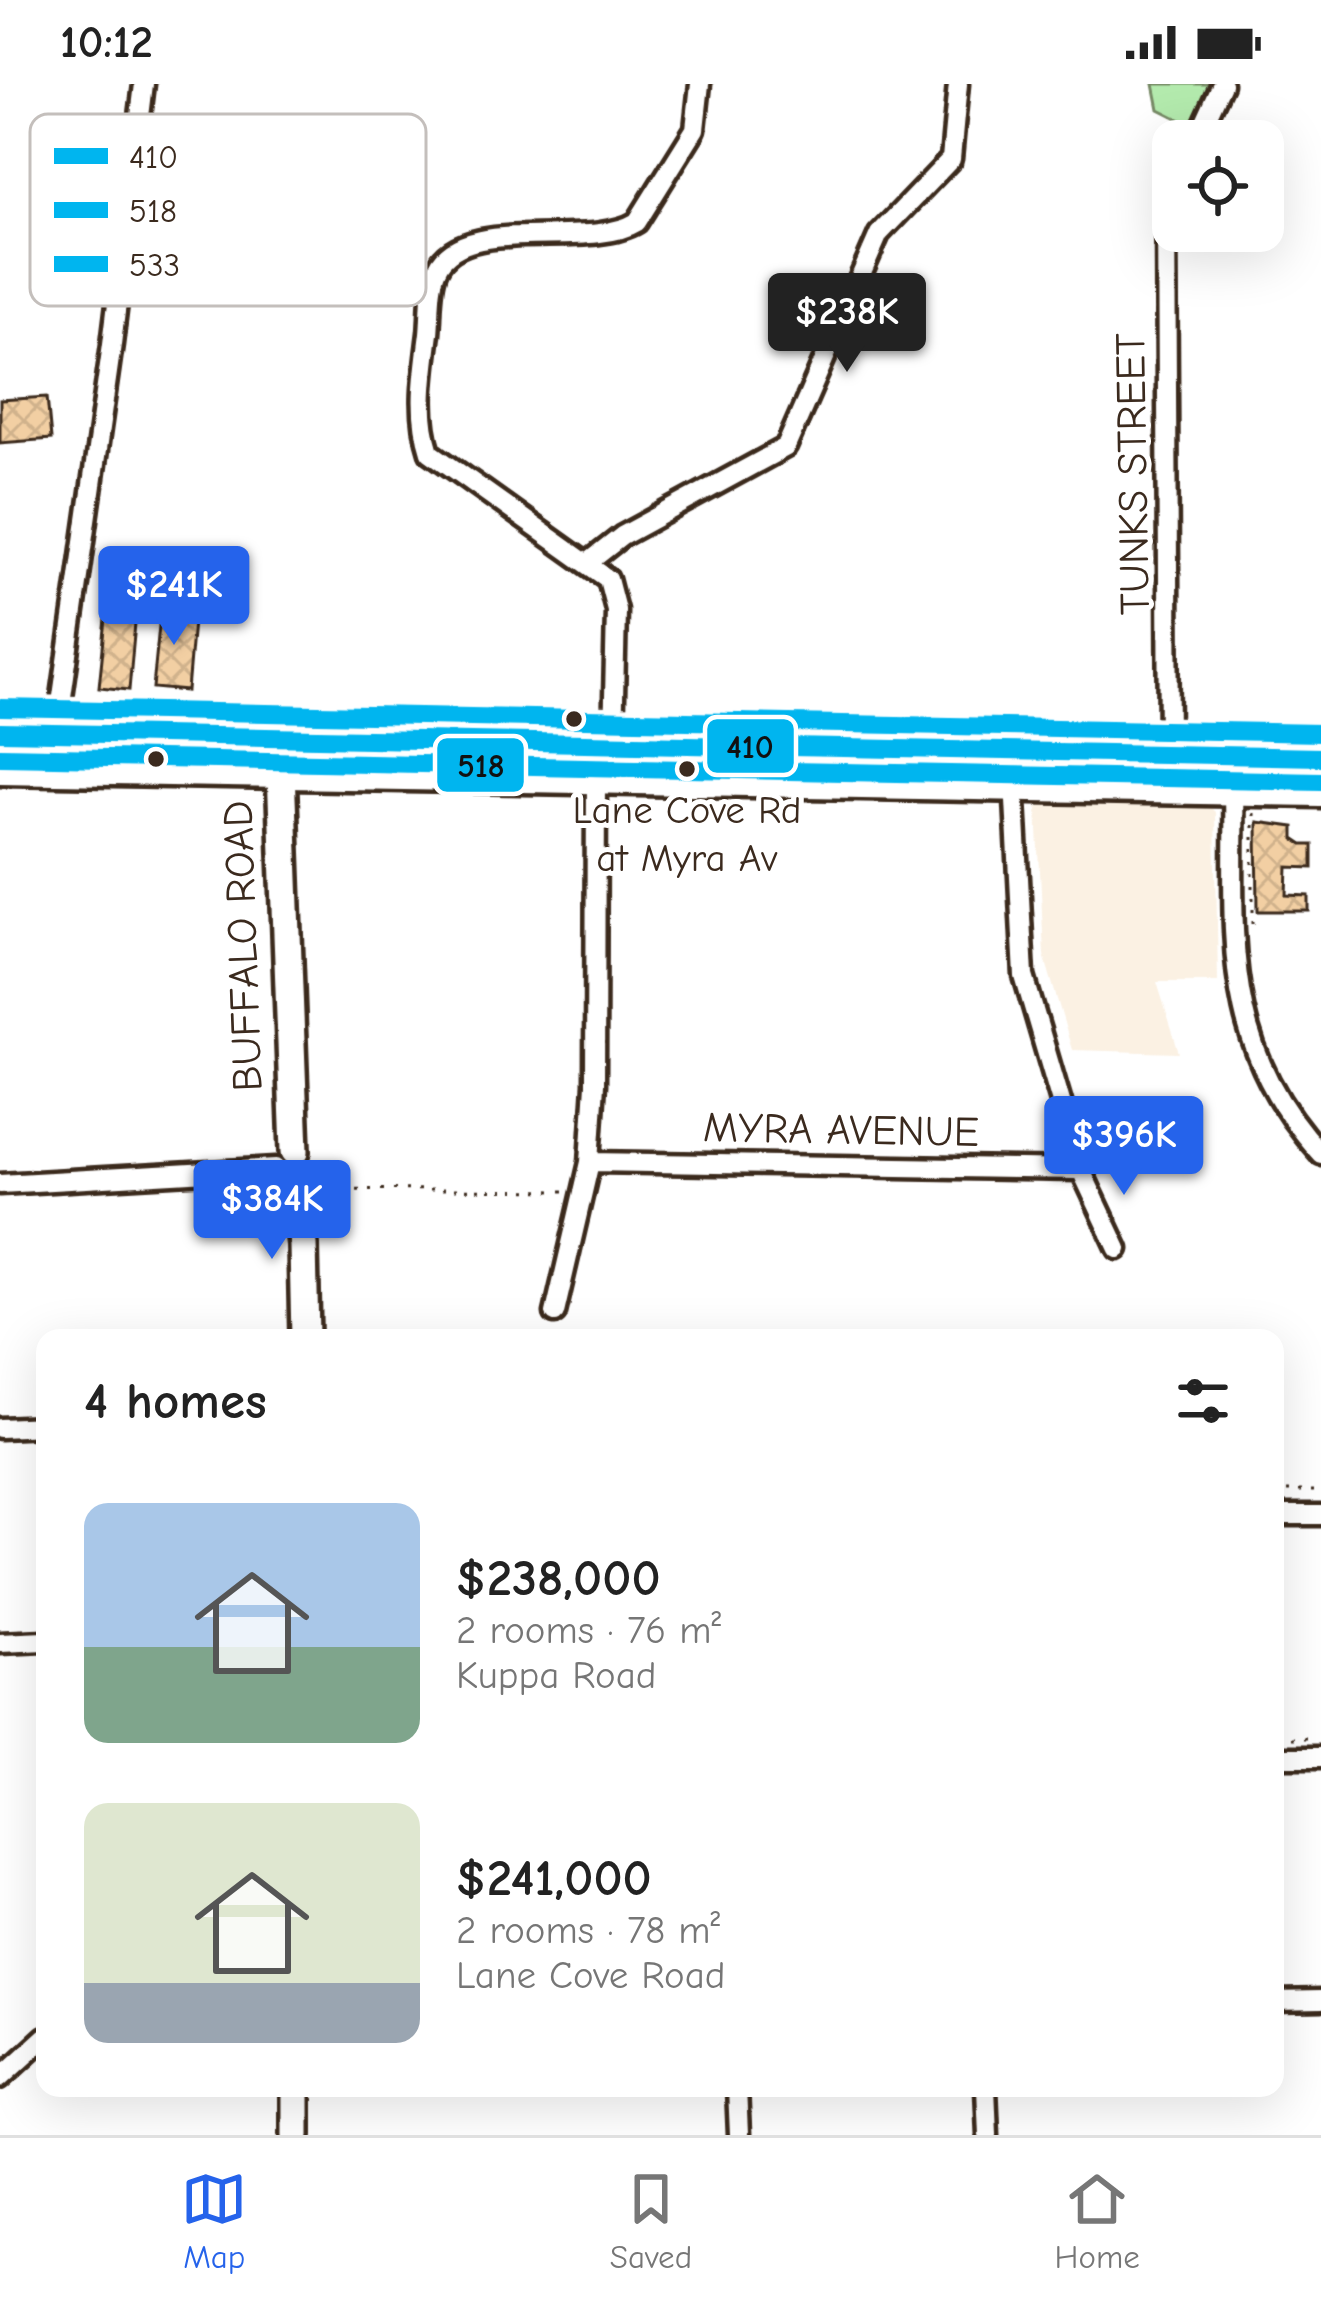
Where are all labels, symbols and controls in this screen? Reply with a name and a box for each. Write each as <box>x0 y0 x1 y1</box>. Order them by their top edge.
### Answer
text: 10:12 <box>60 16 153 68</box>
legend <box>30 114 426 306</box>
map controls <box>1152 120 1284 252</box>
button: locate <box>1152 120 1284 252</box>
text: 410 <box>129 138 178 176</box>
text: 518 <box>129 192 177 230</box>
text: 533 <box>129 246 180 284</box>
pin: $238K <box>763 273 931 375</box>
text: $238K <box>795 289 899 334</box>
street label: TUNKS STREET <box>1106 333 1160 615</box>
pin: $241K <box>90 546 258 648</box>
text: $241K <box>125 562 223 607</box>
unlabelled marker <box>563 708 585 730</box>
line badge: 410 <box>705 717 796 775</box>
text: 410 <box>726 728 774 766</box>
line badge: 518 <box>435 736 526 794</box>
text: 518 <box>457 747 505 785</box>
unlabelled marker <box>145 748 167 770</box>
marker: Lane Cove Rd at Myra Av <box>676 758 698 780</box>
place label: Lane Cove Rd at Myra Av <box>573 788 801 881</box>
street label: BUFFALO ROAD <box>213 800 273 1092</box>
pin: $396K <box>1040 1096 1208 1198</box>
street label: MYRA AVENUE <box>703 1103 979 1157</box>
text: $396K <box>1071 1112 1177 1157</box>
pin: $384K <box>188 1160 356 1262</box>
text: $384K <box>221 1176 323 1221</box>
icon: filters <box>1170 1368 1236 1434</box>
text: 4 homes <box>84 1372 267 1431</box>
text: $238,000 <box>456 1549 661 1608</box>
icon: home <box>180 1551 324 1695</box>
text: 2 rooms · 76 m² <box>456 1608 721 1653</box>
text: Kuppa Road <box>456 1653 657 1698</box>
text: $241,000 <box>456 1849 652 1908</box>
icon: home <box>180 1851 324 1995</box>
text: 2 rooms · 78 m² <box>456 1908 720 1953</box>
text: Lane Cove Road <box>456 1953 726 1998</box>
tab: Map <box>181 2166 247 2276</box>
tab: Saved <box>610 2166 692 2276</box>
tab: Home <box>1055 2166 1140 2276</box>

